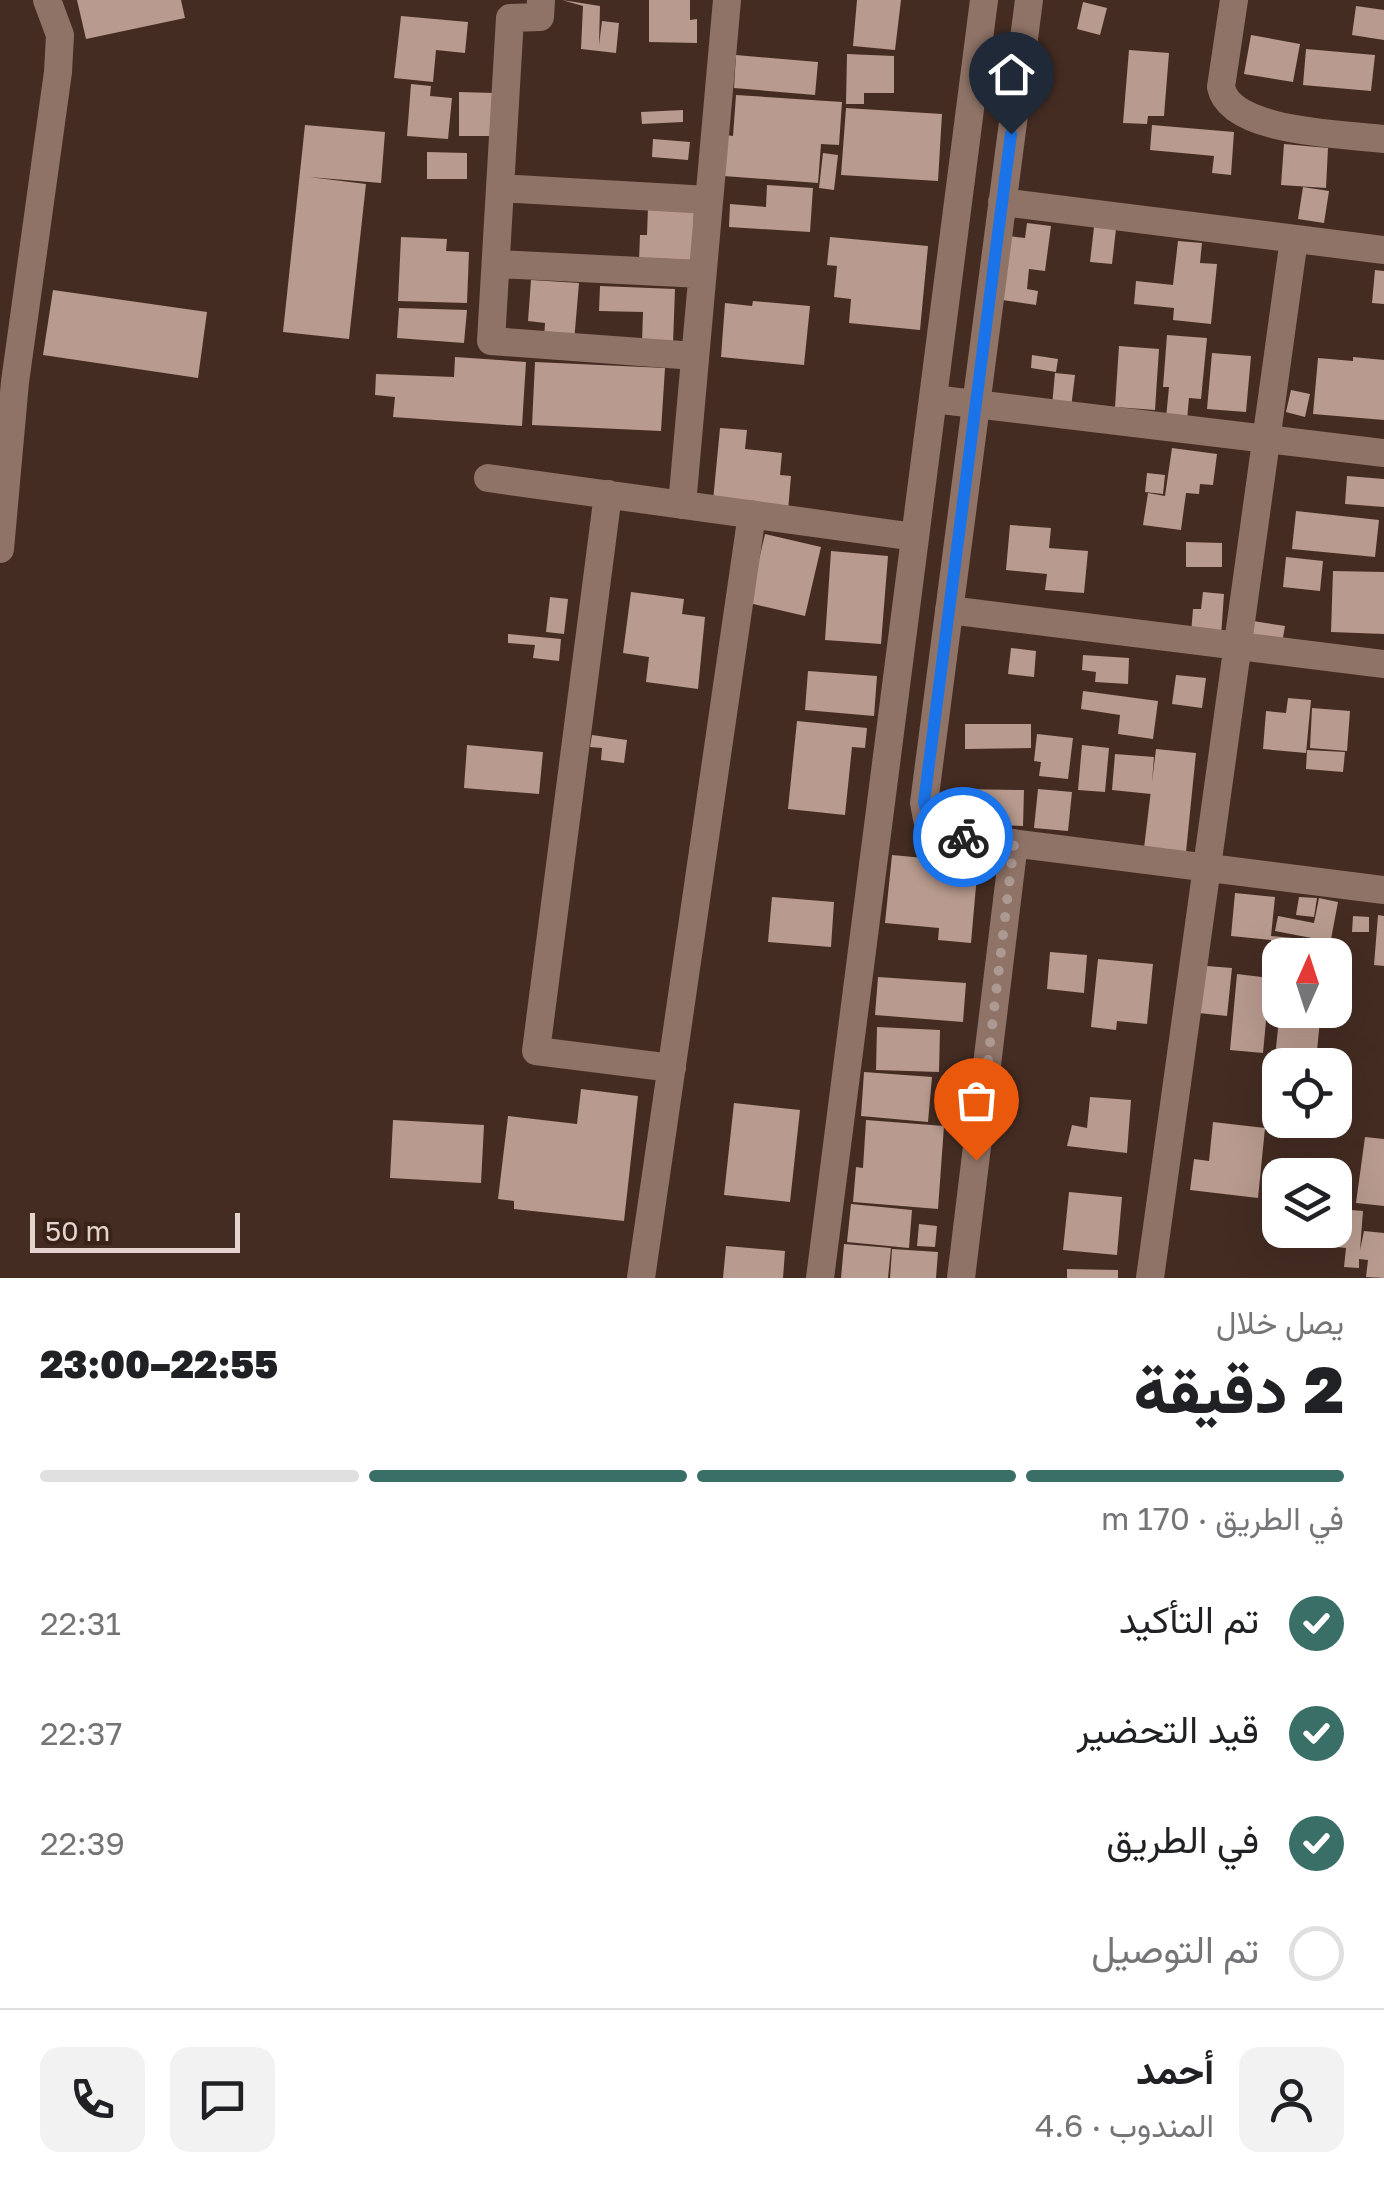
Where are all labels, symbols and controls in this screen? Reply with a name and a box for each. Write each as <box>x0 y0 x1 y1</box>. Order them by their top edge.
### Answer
pin <box>969 32 1054 135</box>
icon: home <box>984 47 1039 102</box>
courier <box>913 787 1013 887</box>
icon: bike <box>936 810 991 865</box>
north arrow <box>1262 938 1352 1028</box>
map controls <box>1262 938 1352 1248</box>
button: locate <box>1262 1048 1352 1138</box>
pin <box>934 1058 1019 1161</box>
icon: bag <box>949 1073 1004 1128</box>
button: layers <box>1262 1158 1352 1248</box>
scale bar <box>30 1208 240 1252</box>
text: 50 m <box>45 1214 110 1247</box>
text: يصل خلال <box>1216 1303 1344 1341</box>
text: 22:55–23:00 <box>40 1341 278 1386</box>
text: 2 دقيقة <box>1134 1349 1344 1427</box>
text: في الطريق · 170 m <box>1101 1499 1344 1537</box>
text: تم التأكيد <box>1119 1596 1259 1641</box>
icon: check <box>1289 1596 1344 1651</box>
text: 22:31 <box>40 1604 121 1642</box>
text: قيد التحضير <box>1076 1706 1259 1751</box>
icon: check <box>1289 1706 1344 1761</box>
text: 22:37 <box>40 1714 122 1752</box>
text: في الطريق <box>1106 1816 1259 1861</box>
icon: check <box>1289 1816 1344 1871</box>
text: 22:39 <box>40 1824 125 1862</box>
text: تم التوصيل <box>1091 1926 1259 1971</box>
button: phone <box>40 2047 145 2152</box>
button: chat <box>170 2047 275 2152</box>
text: أحمد <box>1136 2047 1214 2092</box>
button: person <box>1239 2047 1344 2152</box>
text: المندوب · 4.6 <box>1035 2106 1214 2144</box>

